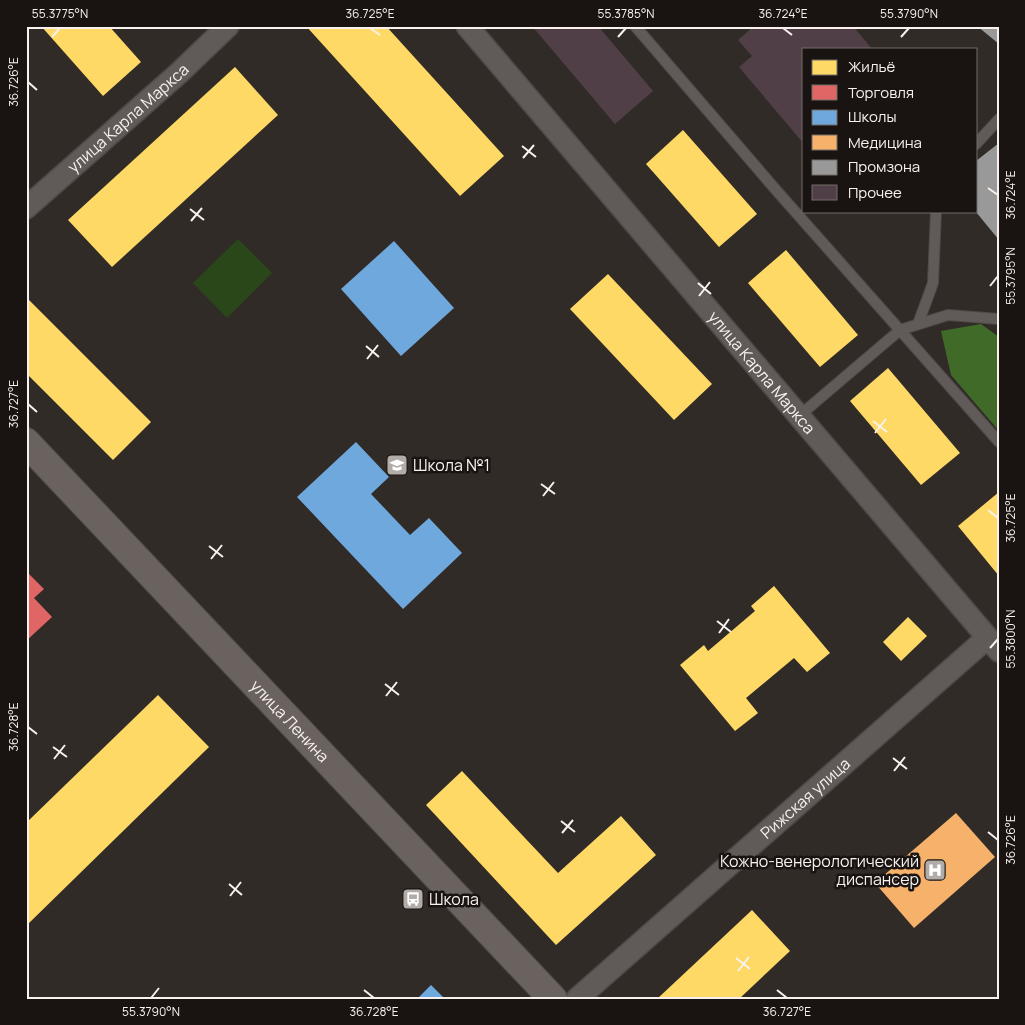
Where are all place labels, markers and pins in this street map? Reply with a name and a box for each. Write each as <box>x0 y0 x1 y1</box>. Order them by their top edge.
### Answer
school or university icon: Школа №1 <box>385 453 409 477</box>
place label: Школа №1 <box>413 454 490 476</box>
place label: Кожно-венерологический диспансер <box>720 850 919 890</box>
hospital icon: Кожно-венерологический диспансер <box>923 858 947 882</box>
bus stop icon: Школа <box>401 887 425 911</box>
place label: Школа <box>429 888 479 910</box>

